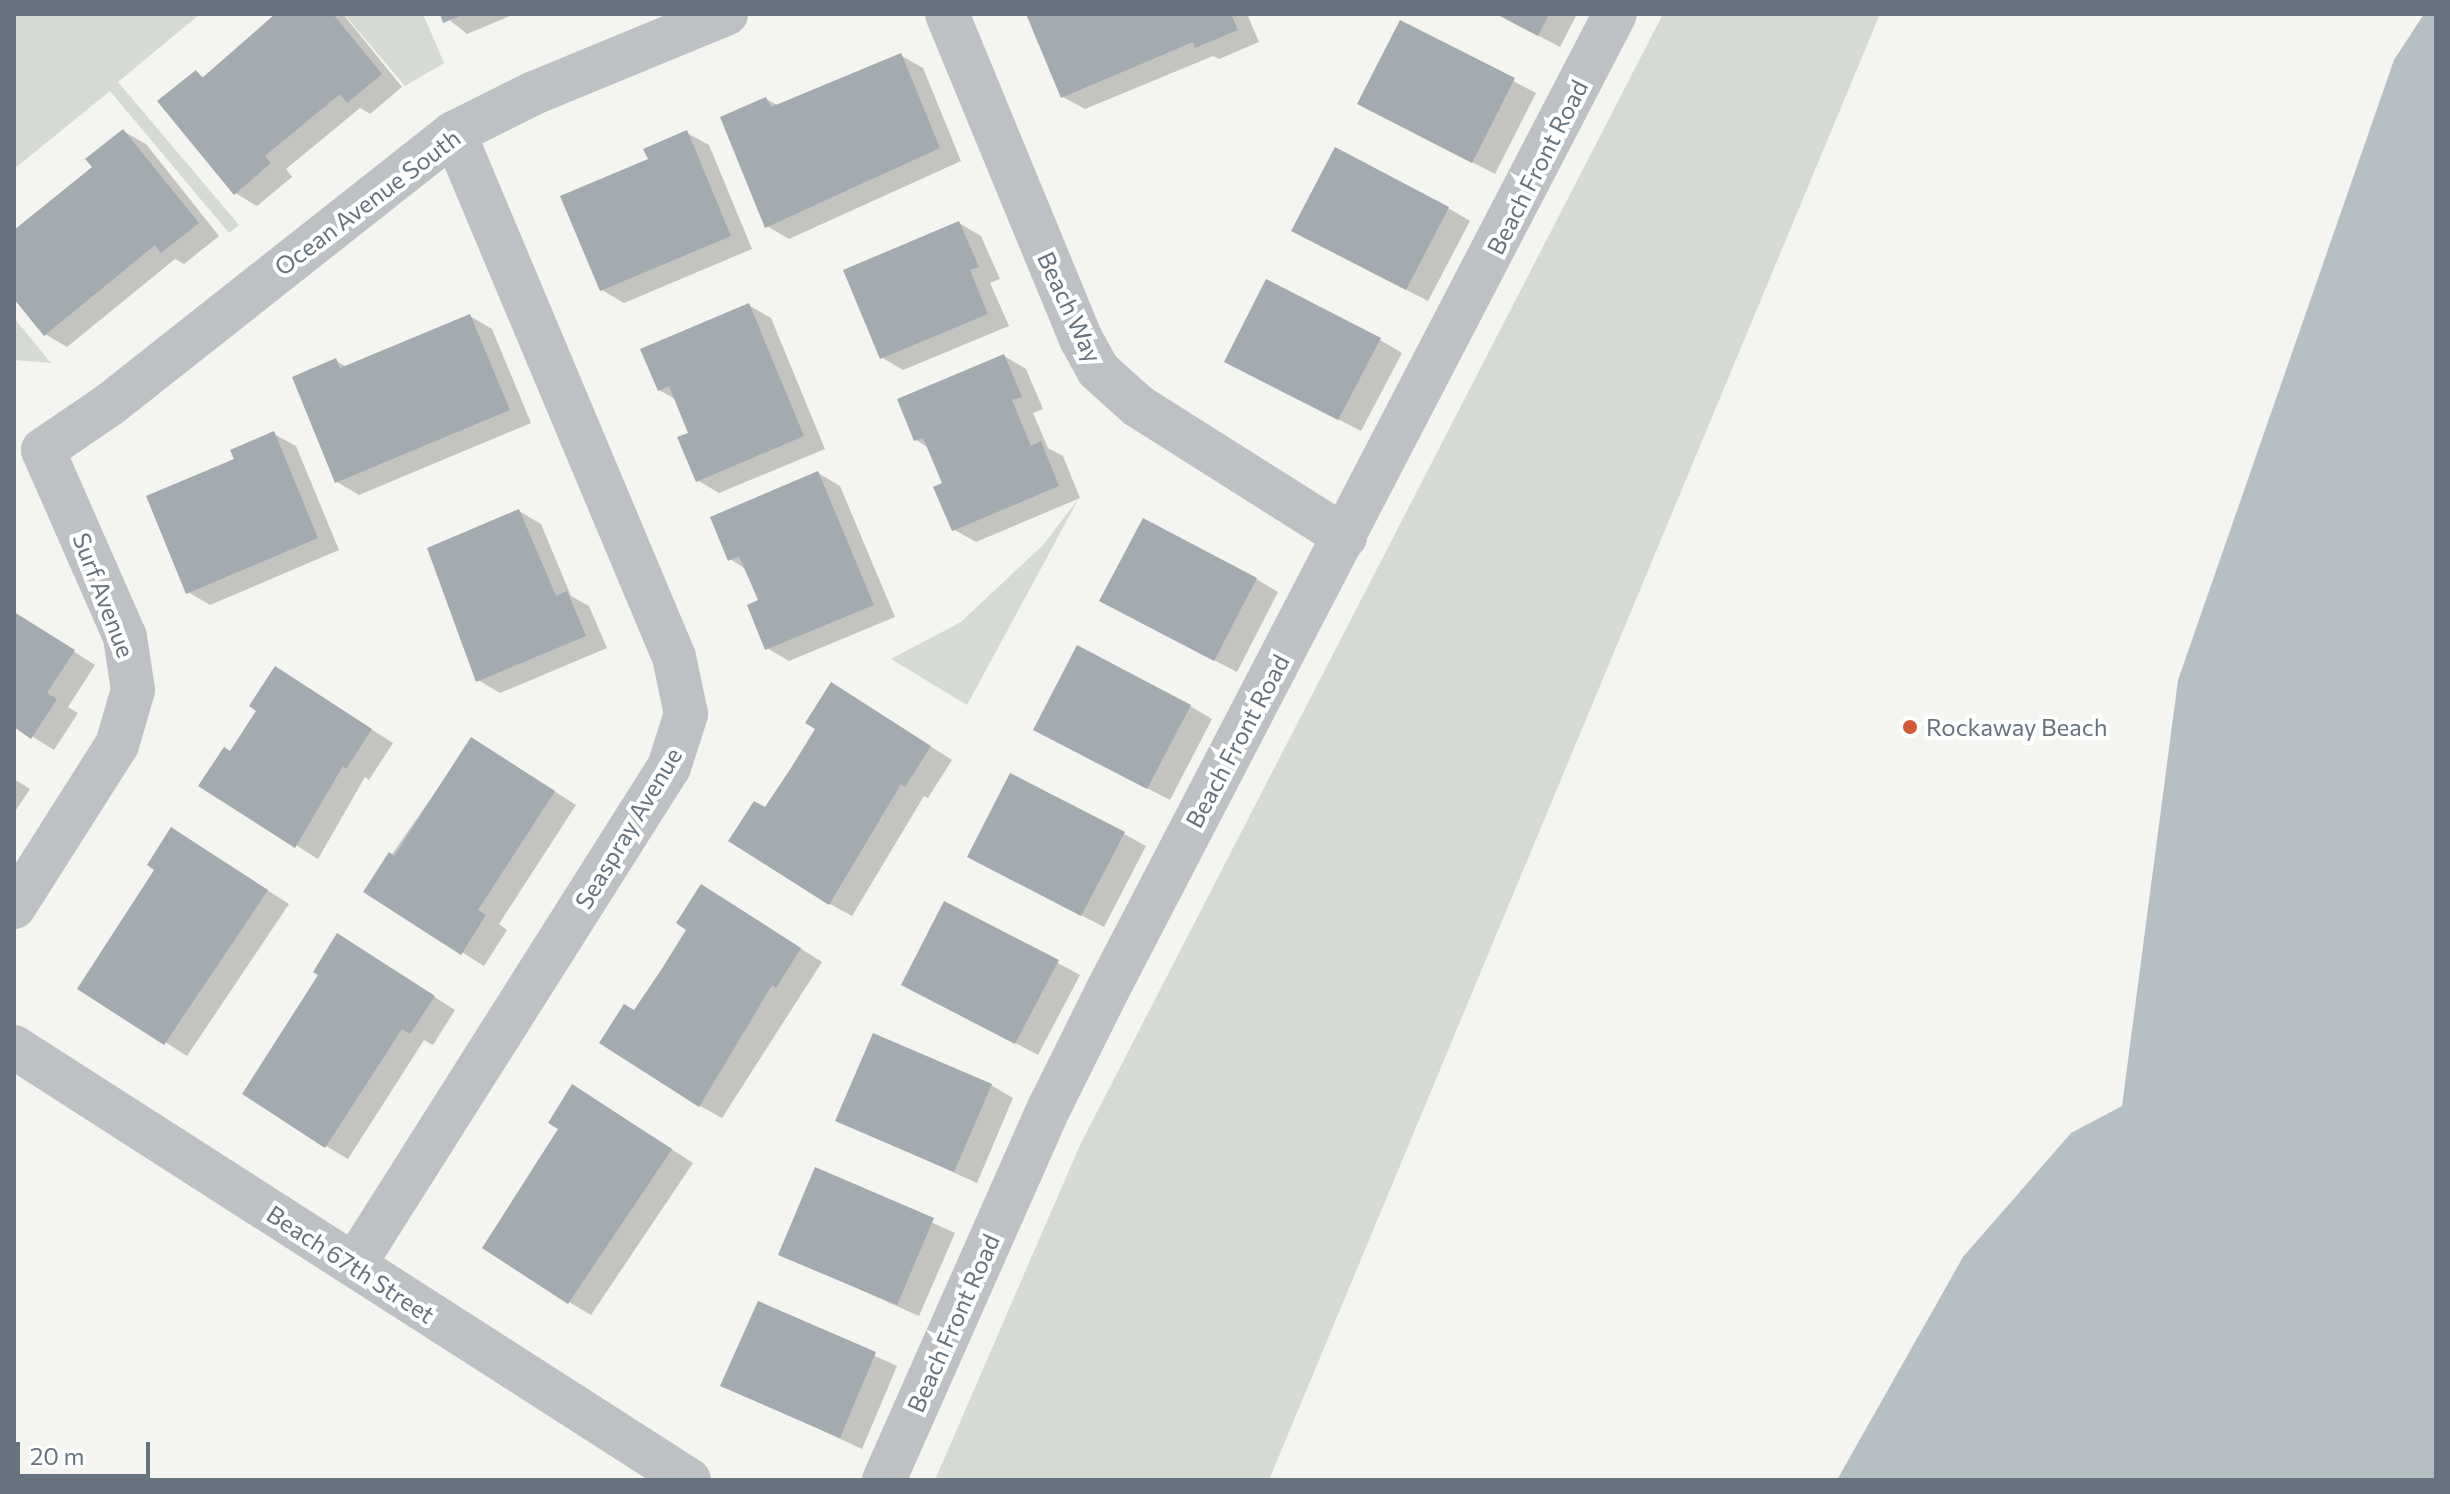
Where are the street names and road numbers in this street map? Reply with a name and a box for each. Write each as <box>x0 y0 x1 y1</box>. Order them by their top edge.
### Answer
street label: Beach Front Road <box>1481 75 1593 259</box>
street label: Ocean Avenue South <box>268 123 466 281</box>
street label: Beach Way <box>1032 247 1108 367</box>
street label: Surf Avenue <box>67 529 141 661</box>
street label: Beach Front Road <box>1179 649 1295 833</box>
street label: Seaspray Avenue <box>569 742 687 914</box>
street label: Beach 67th Street <box>262 1199 440 1329</box>
street label: Beach Front Road <box>901 1229 1005 1417</box>

